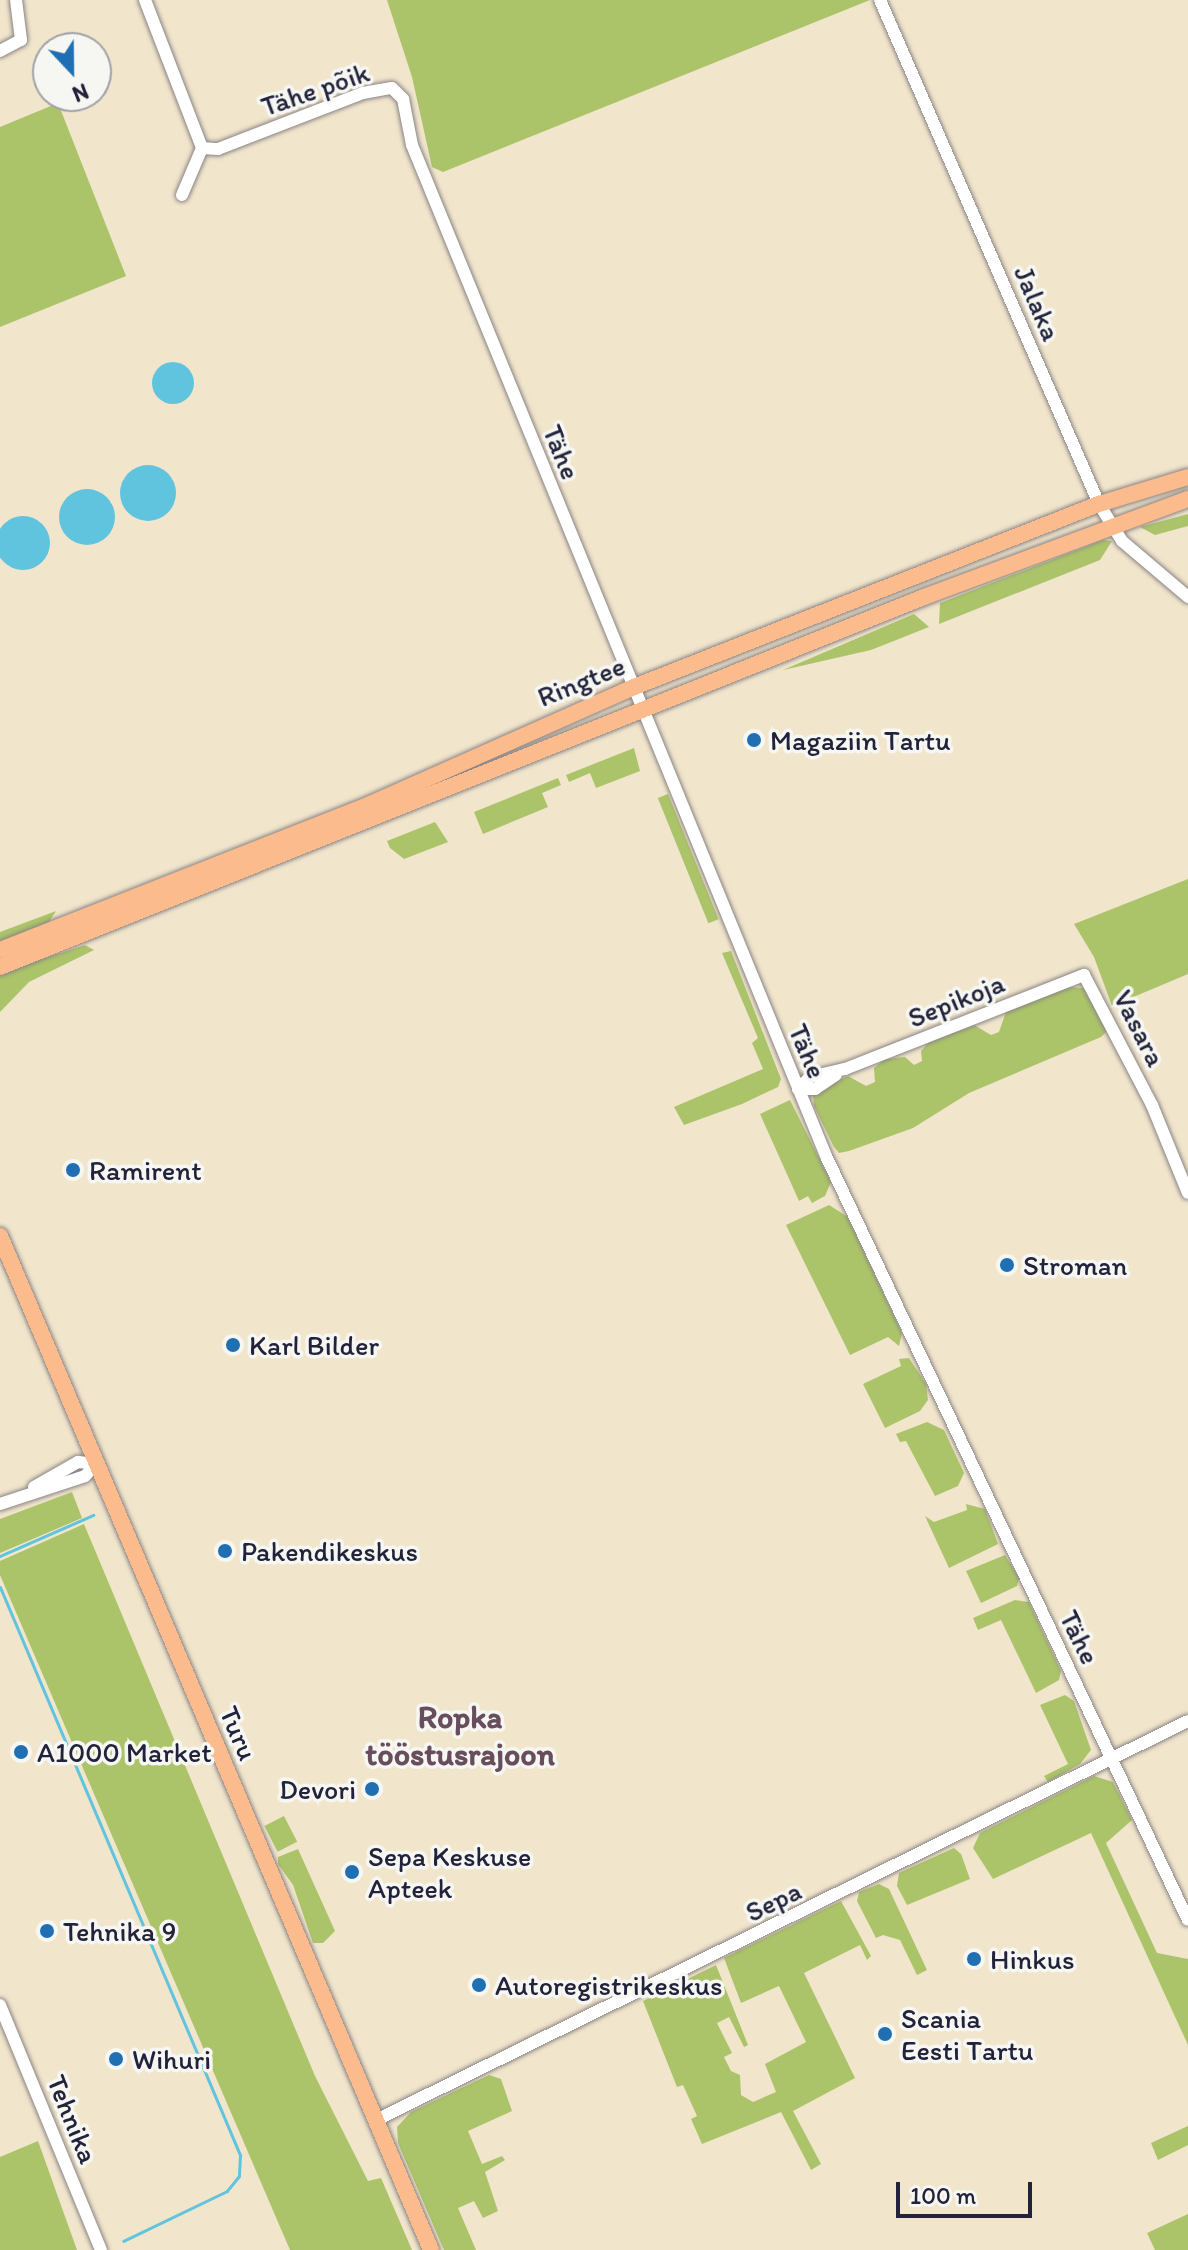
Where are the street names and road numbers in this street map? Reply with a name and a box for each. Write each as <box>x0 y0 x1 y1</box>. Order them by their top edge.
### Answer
street label: Tähe põik <box>256 55 374 123</box>
street label: Jalaka <box>1007 260 1069 346</box>
street label: Tähe <box>536 420 588 484</box>
street label: Ringtee <box>532 648 630 714</box>
street label: Sepikoja <box>903 965 1009 1035</box>
street label: Vasara <box>1107 984 1173 1072</box>
street label: Tähe <box>782 1019 834 1083</box>
street label: Tähe <box>1053 1604 1107 1670</box>
street label: Turu <box>213 1701 265 1765</box>
street label: Sepa <box>740 1873 806 1929</box>
street label: Tehnika <box>40 2070 106 2168</box>

